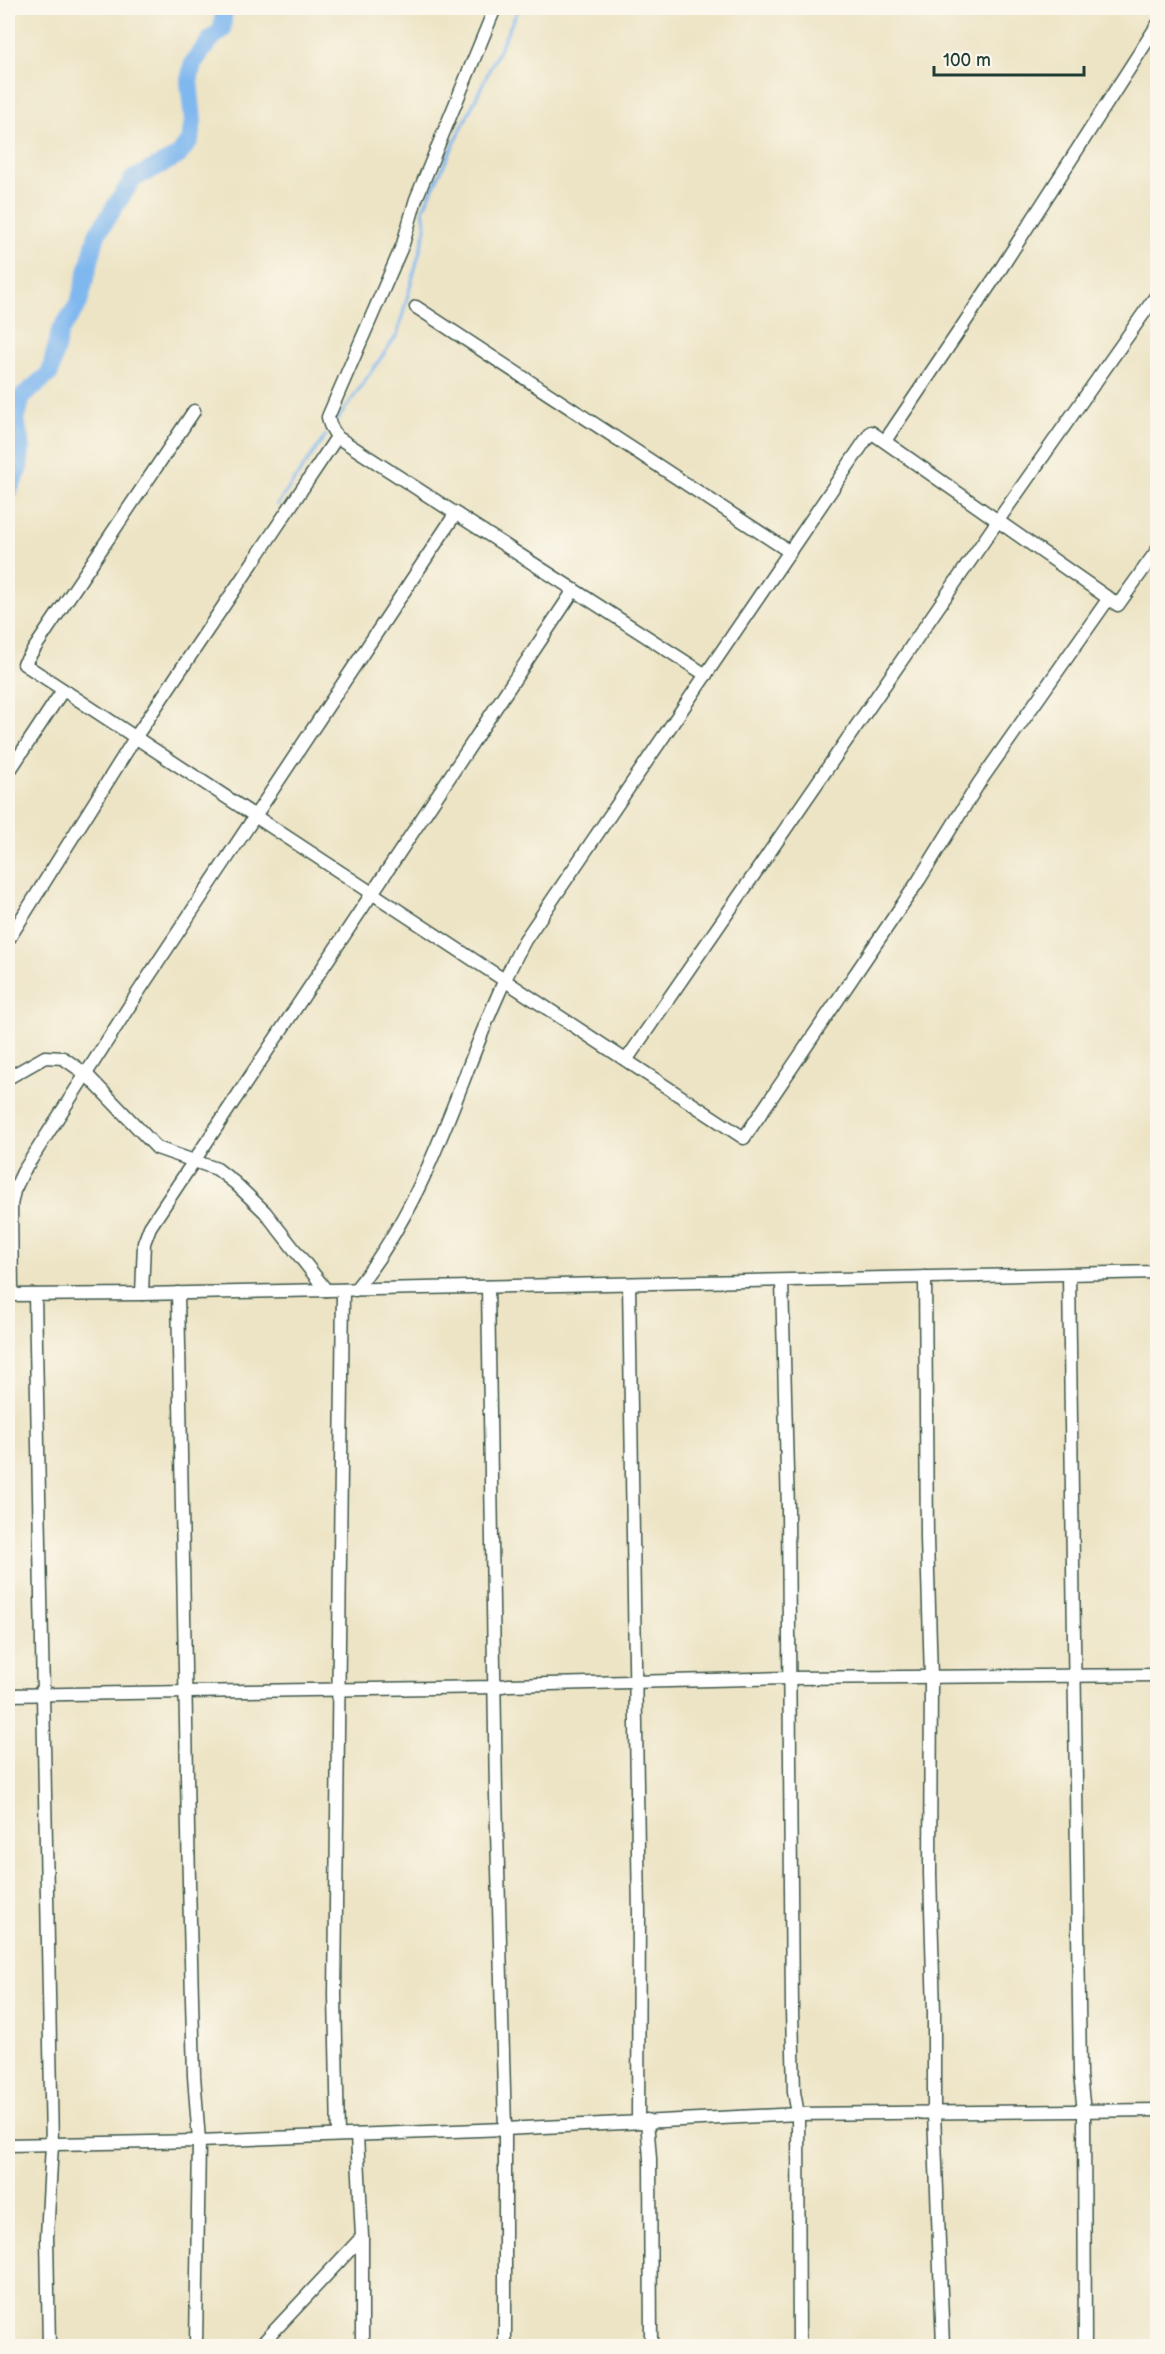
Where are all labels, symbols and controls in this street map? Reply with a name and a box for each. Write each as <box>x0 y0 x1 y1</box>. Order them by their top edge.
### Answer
scale bar <box>934 39 1084 77</box>
text: 100 m <box>943 50 991 71</box>

